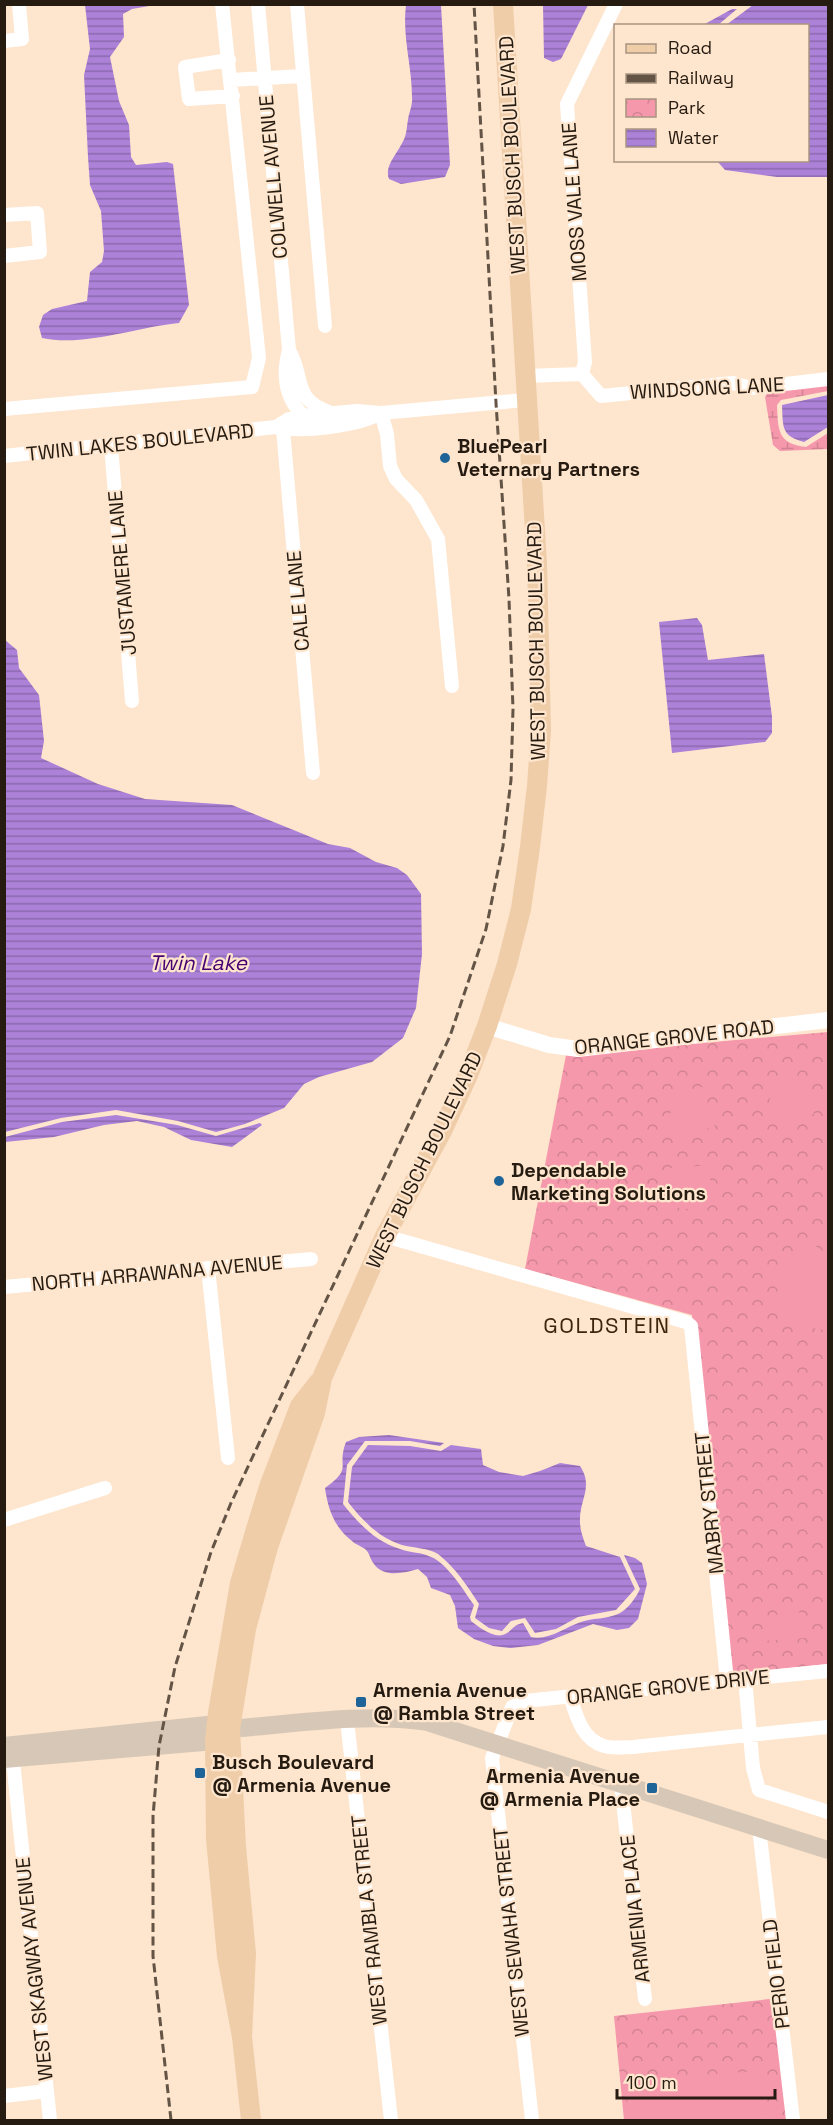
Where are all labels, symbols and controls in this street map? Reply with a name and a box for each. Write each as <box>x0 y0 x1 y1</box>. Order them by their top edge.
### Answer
legend <box>614 24 809 162</box>
street label: WEST BUSCH BOULEVARD <box>493 35 531 275</box>
text: Road <box>668 36 712 59</box>
text: Railway <box>668 66 734 89</box>
street label: COLWELL AVENUE <box>253 94 293 260</box>
text: Park <box>668 96 706 119</box>
street label: MOSS VALE LANE <box>555 122 593 282</box>
text: Water <box>668 126 719 149</box>
street label: WINDSONG LANE <box>629 371 785 405</box>
street label: TWIN LAKES BOULEVARD <box>25 417 255 467</box>
place label: BluePearl Veternary Partners <box>457 433 640 482</box>
marker: BluePearl Veternary Partners <box>438 451 452 465</box>
street label: JUSTAMERE LANE <box>102 490 142 656</box>
street label: WEST BUSCH BOULEVARD <box>521 521 551 761</box>
street label: CALE LANE <box>281 550 315 652</box>
water label: Twin Lake <box>149 949 248 976</box>
street label: ORANGE GROVE ROAD <box>573 1014 775 1060</box>
street label: WEST BUSCH BOULEVARD <box>360 1047 488 1273</box>
place label: Dependable Marketing Solutions <box>511 1157 706 1206</box>
marker: Dependable Marketing Solutions <box>492 1174 506 1188</box>
street label: NORTH ARRAWANA AVENUE <box>30 1249 284 1297</box>
district label: GOLDSTEIN <box>543 1311 671 1339</box>
street label: MABRY STREET <box>689 1430 729 1575</box>
street label: ORANGE GROVE DRIVE <box>565 1663 771 1711</box>
place label: Armenia Avenue @ Rambla Street <box>373 1677 535 1726</box>
marker: Armenia Avenue @ Rambla Street <box>354 1695 368 1709</box>
place label: Busch Boulevard @ Armenia Avenue <box>212 1749 391 1798</box>
place label: Armenia Avenue @ Armenia Place <box>479 1763 640 1812</box>
marker: Busch Boulevard @ Armenia Avenue <box>193 1766 207 1780</box>
marker: Armenia Avenue @ Armenia Place <box>645 1781 659 1795</box>
street label: WEST RAMBLA STREET <box>345 1813 393 2026</box>
street label: WEST SEWAHA STREET <box>487 1826 535 2038</box>
street label: ARMENIA PLACE <box>614 1834 656 1984</box>
street label: WEST SKAGWAY AVENUE <box>9 1856 59 2082</box>
street label: PERIO FIELD <box>756 1918 796 2030</box>
scale bar <box>617 2062 774 2100</box>
text: 100 m <box>626 2071 677 2094</box>

